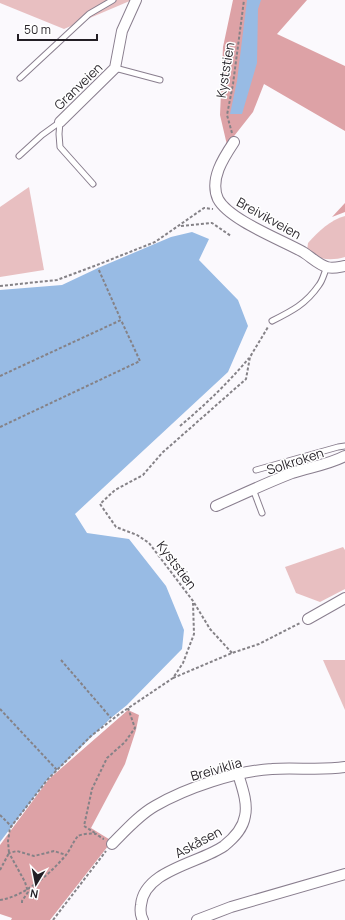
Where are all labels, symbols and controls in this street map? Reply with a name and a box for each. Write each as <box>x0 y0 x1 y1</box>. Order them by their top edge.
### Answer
scale bar <box>18 16 97 42</box>
text: 50 m <box>24 21 51 38</box>
street label: Kyststien <box>212 41 238 99</box>
street label: Granveien <box>50 58 106 114</box>
street label: Breivikveien <box>233 193 305 243</box>
street label: Solkroken <box>264 443 326 479</box>
street label: Kyststien <box>153 537 201 593</box>
street label: Breiviklia <box>188 753 244 785</box>
street label: Askåsen <box>171 822 225 862</box>
north arrow <box>16 864 56 904</box>
text: N <box>29 886 39 902</box>

